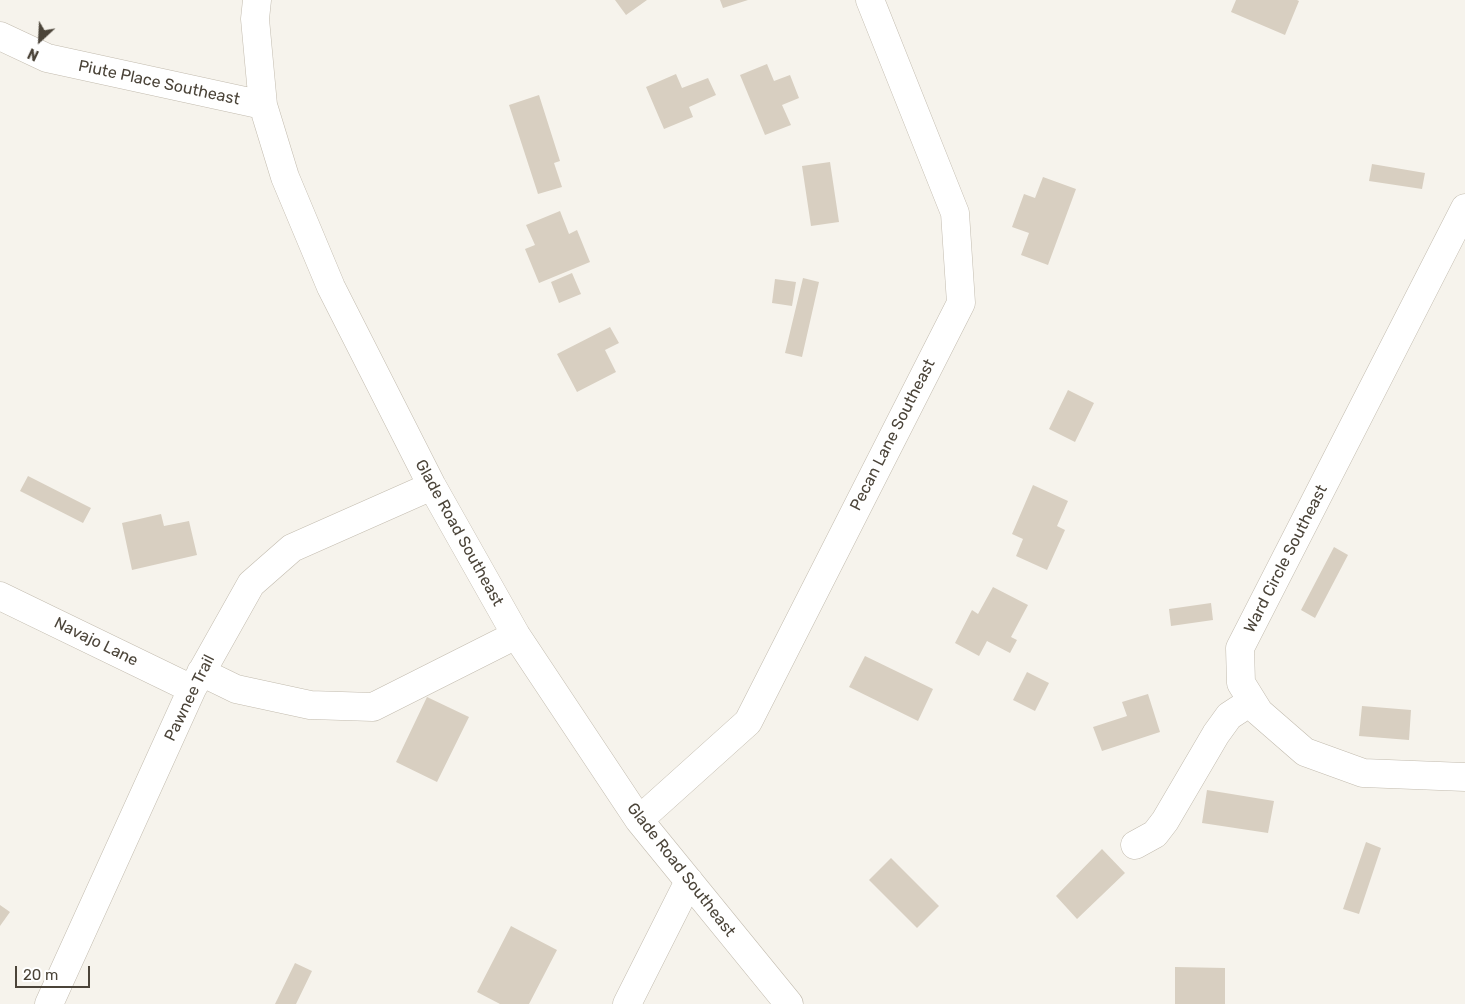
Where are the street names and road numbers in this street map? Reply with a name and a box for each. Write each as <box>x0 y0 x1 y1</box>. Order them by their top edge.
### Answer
street label: Piute Place Southeast <box>77 57 241 109</box>
street label: Pecan Lane Southeast <box>846 356 940 514</box>
street label: Glade Road Southeast <box>411 456 507 610</box>
street label: Ward Circle Southeast <box>1240 482 1332 636</box>
street label: Navajo Lane <box>51 613 141 671</box>
street label: Pawnee Trail <box>161 652 219 744</box>
street label: Glade Road Southeast <box>623 799 739 941</box>

